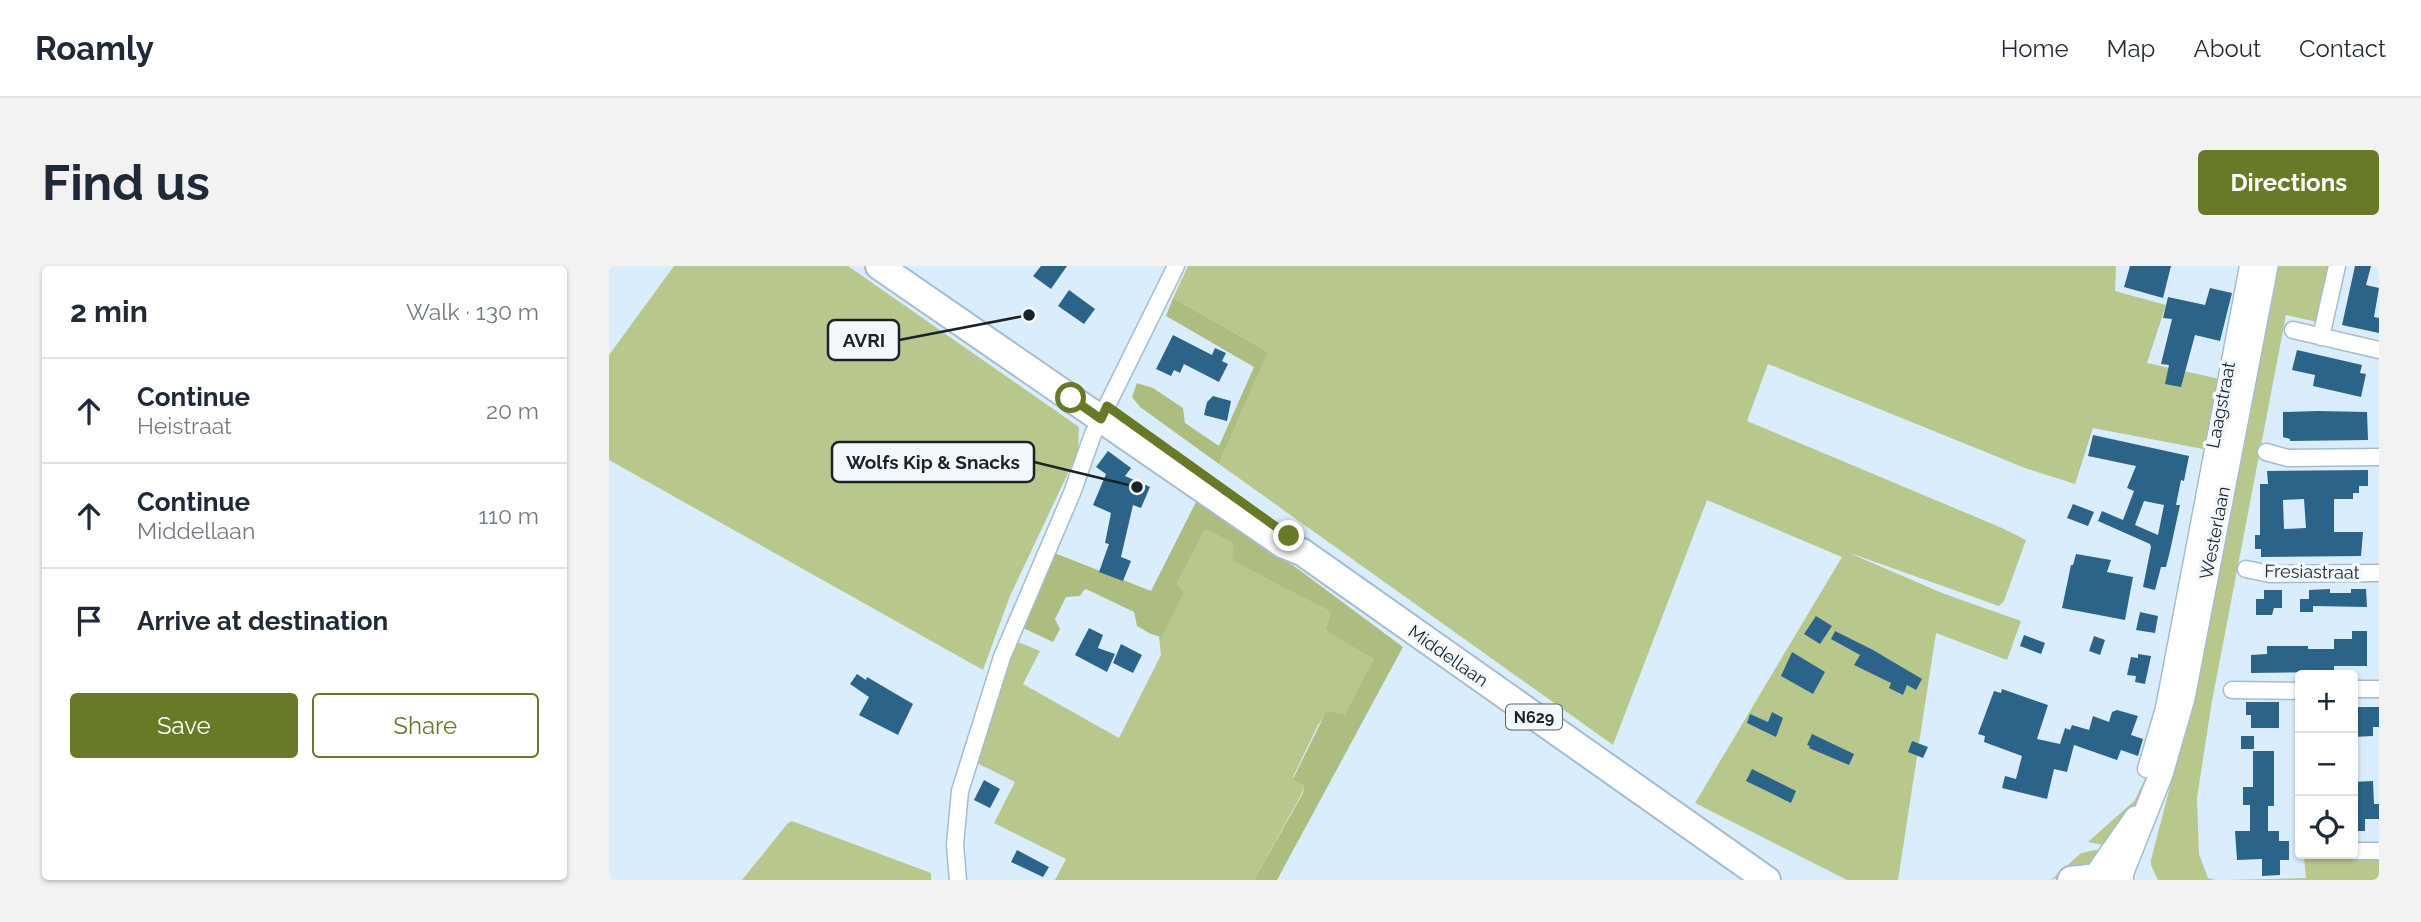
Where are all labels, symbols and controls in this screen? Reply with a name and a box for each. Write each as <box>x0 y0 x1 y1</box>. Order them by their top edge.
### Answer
text: Roamly <box>35 29 154 68</box>
text: Home <box>2001 34 2069 63</box>
text: Map <box>2107 34 2155 63</box>
text: About <box>2193 34 2261 63</box>
text: Contact <box>2299 34 2386 63</box>
button: Directions <box>2198 150 2379 215</box>
text: Find us <box>42 154 210 211</box>
text: 2 min <box>70 294 148 329</box>
text: Walk · 130 m <box>406 298 539 325</box>
callout: AVRI <box>828 320 899 360</box>
text: AVRI <box>843 329 885 351</box>
street label: Laagstraat <box>2202 360 2239 450</box>
text: Continue <box>137 382 250 412</box>
route start <box>1055 382 1086 413</box>
icon: ahead <box>70 392 108 430</box>
text: 20 m <box>486 397 539 424</box>
text: Heistraat <box>137 412 232 439</box>
callout: Wolfs Kip & Snacks <box>832 442 1034 482</box>
text: Wolfs Kip & Snacks <box>846 451 1020 473</box>
street label: Westerlaan <box>2195 484 2234 581</box>
text: Continue <box>137 487 250 517</box>
icon: ahead <box>70 497 108 535</box>
text: 110 m <box>478 502 539 529</box>
text: Middellaan <box>137 517 255 544</box>
route end <box>1273 520 1304 551</box>
street label: Fresiastraat <box>2264 560 2360 583</box>
icon: arrive <box>70 602 108 640</box>
text: Arrive at destination <box>137 606 388 636</box>
street label: Middellaan <box>1404 620 1492 691</box>
map controls <box>2295 670 2358 859</box>
button: + <box>2295 670 2358 733</box>
button: Save <box>70 693 298 758</box>
button: Share <box>312 693 539 758</box>
road number: N629 <box>1506 704 1562 730</box>
button: − <box>2295 733 2358 796</box>
button: locate <box>2295 796 2358 859</box>

